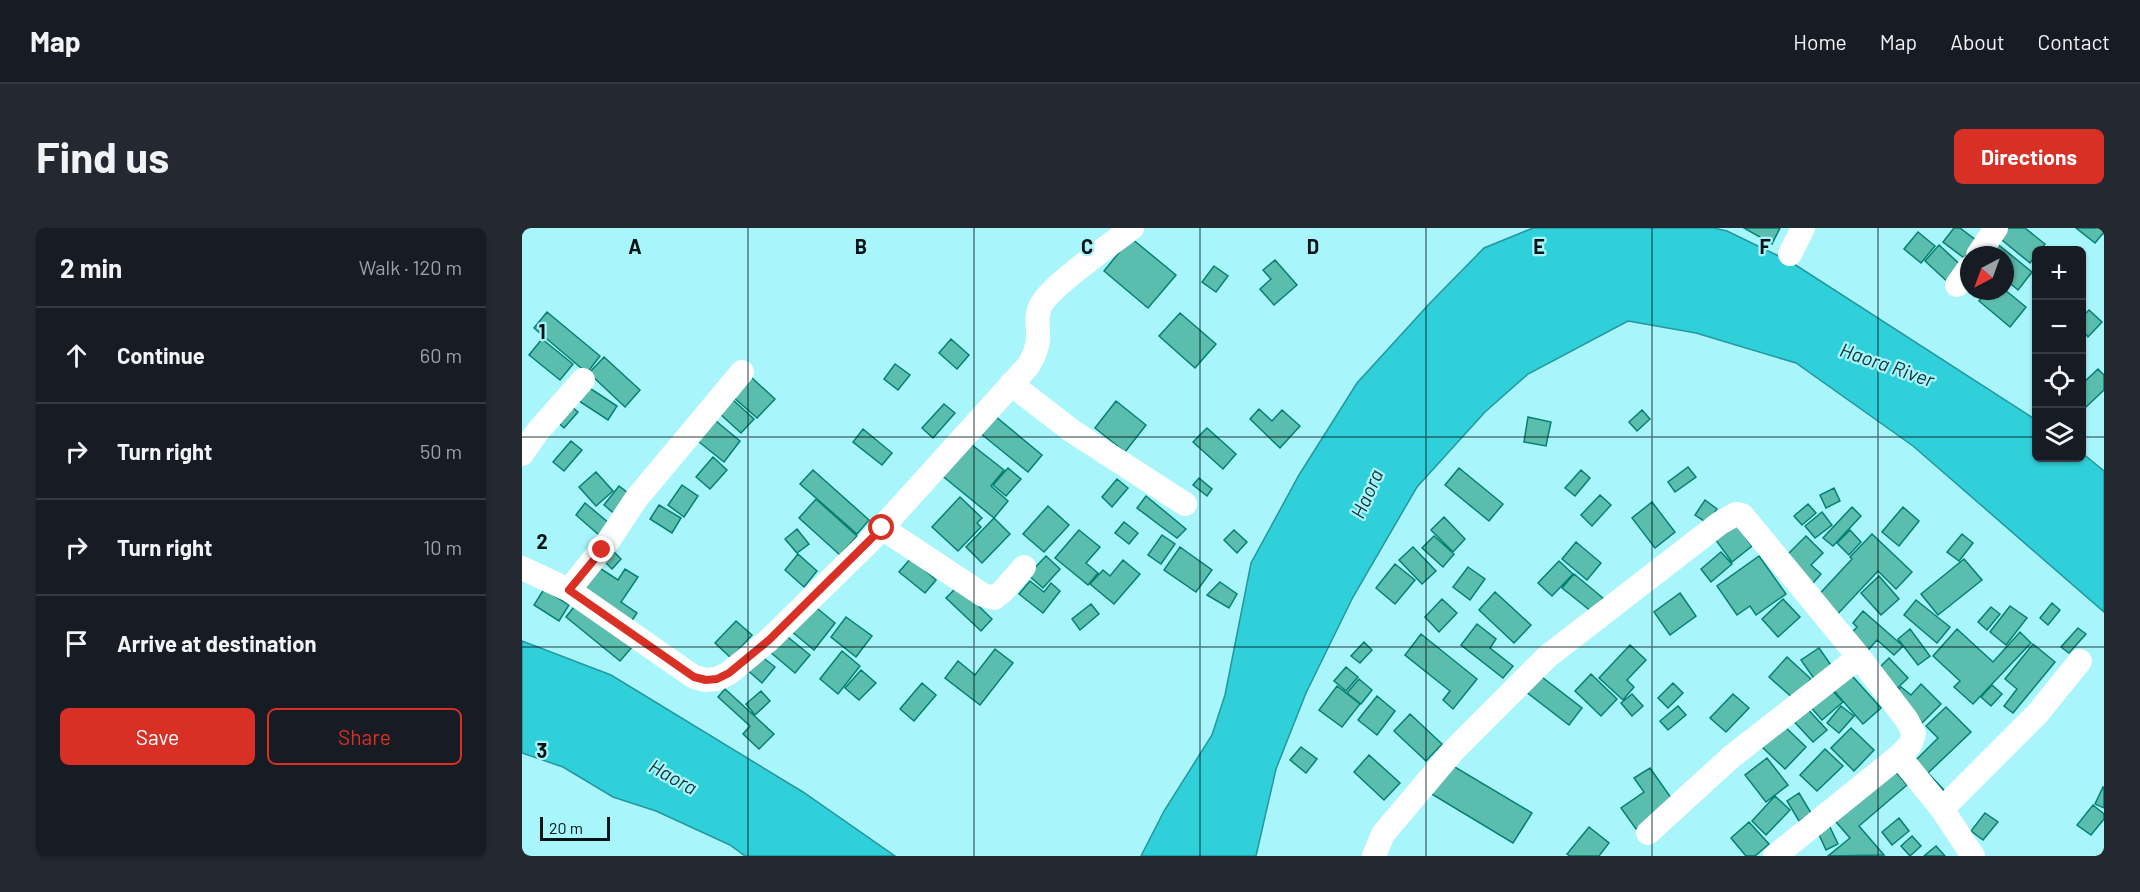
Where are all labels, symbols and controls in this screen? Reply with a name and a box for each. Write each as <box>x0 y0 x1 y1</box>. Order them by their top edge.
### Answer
text: Map <box>30 24 81 58</box>
text: Home <box>1793 29 1847 54</box>
text: Map <box>1880 29 1917 54</box>
text: About <box>1950 29 2005 54</box>
text: Contact <box>2038 29 2110 54</box>
button: Directions <box>1954 129 2104 184</box>
text: Find us <box>36 131 169 181</box>
text: A <box>628 234 642 258</box>
text: B <box>855 234 867 258</box>
text: C <box>1081 234 1093 258</box>
text: D <box>1307 234 1319 258</box>
text: E <box>1533 234 1545 258</box>
text: F <box>1759 234 1771 258</box>
north arrow <box>1960 246 2014 300</box>
map controls <box>2032 246 2086 462</box>
button: + <box>2032 246 2086 300</box>
text: 2 min <box>60 252 122 283</box>
text: Walk · 120 m <box>359 255 462 279</box>
button: − <box>2032 300 2086 354</box>
text: 1 <box>538 319 546 343</box>
water label: Haora River <box>1837 337 1939 392</box>
icon: ahead <box>60 339 93 372</box>
text: Continue <box>117 342 205 368</box>
text: 60 m <box>420 343 462 367</box>
button: locate <box>2032 354 2086 408</box>
button: layers <box>2032 408 2086 462</box>
icon: right <box>60 435 93 468</box>
text: Turn right <box>117 438 212 464</box>
text: 50 m <box>420 439 462 463</box>
water label: Haora <box>1345 465 1387 522</box>
route start <box>868 514 894 540</box>
text: 2 <box>536 529 548 553</box>
icon: right <box>60 531 93 564</box>
text: Turn right <box>117 534 212 560</box>
text: 10 m <box>423 535 462 559</box>
route end <box>588 536 614 562</box>
icon: arrive <box>60 627 93 660</box>
text: Arrive at destination <box>117 630 316 656</box>
button: Save <box>60 708 255 765</box>
button: Share <box>267 708 462 765</box>
text: 3 <box>537 738 547 762</box>
water label: Haora <box>645 753 702 799</box>
scale bar <box>540 814 610 842</box>
text: 20 m <box>549 818 583 837</box>

